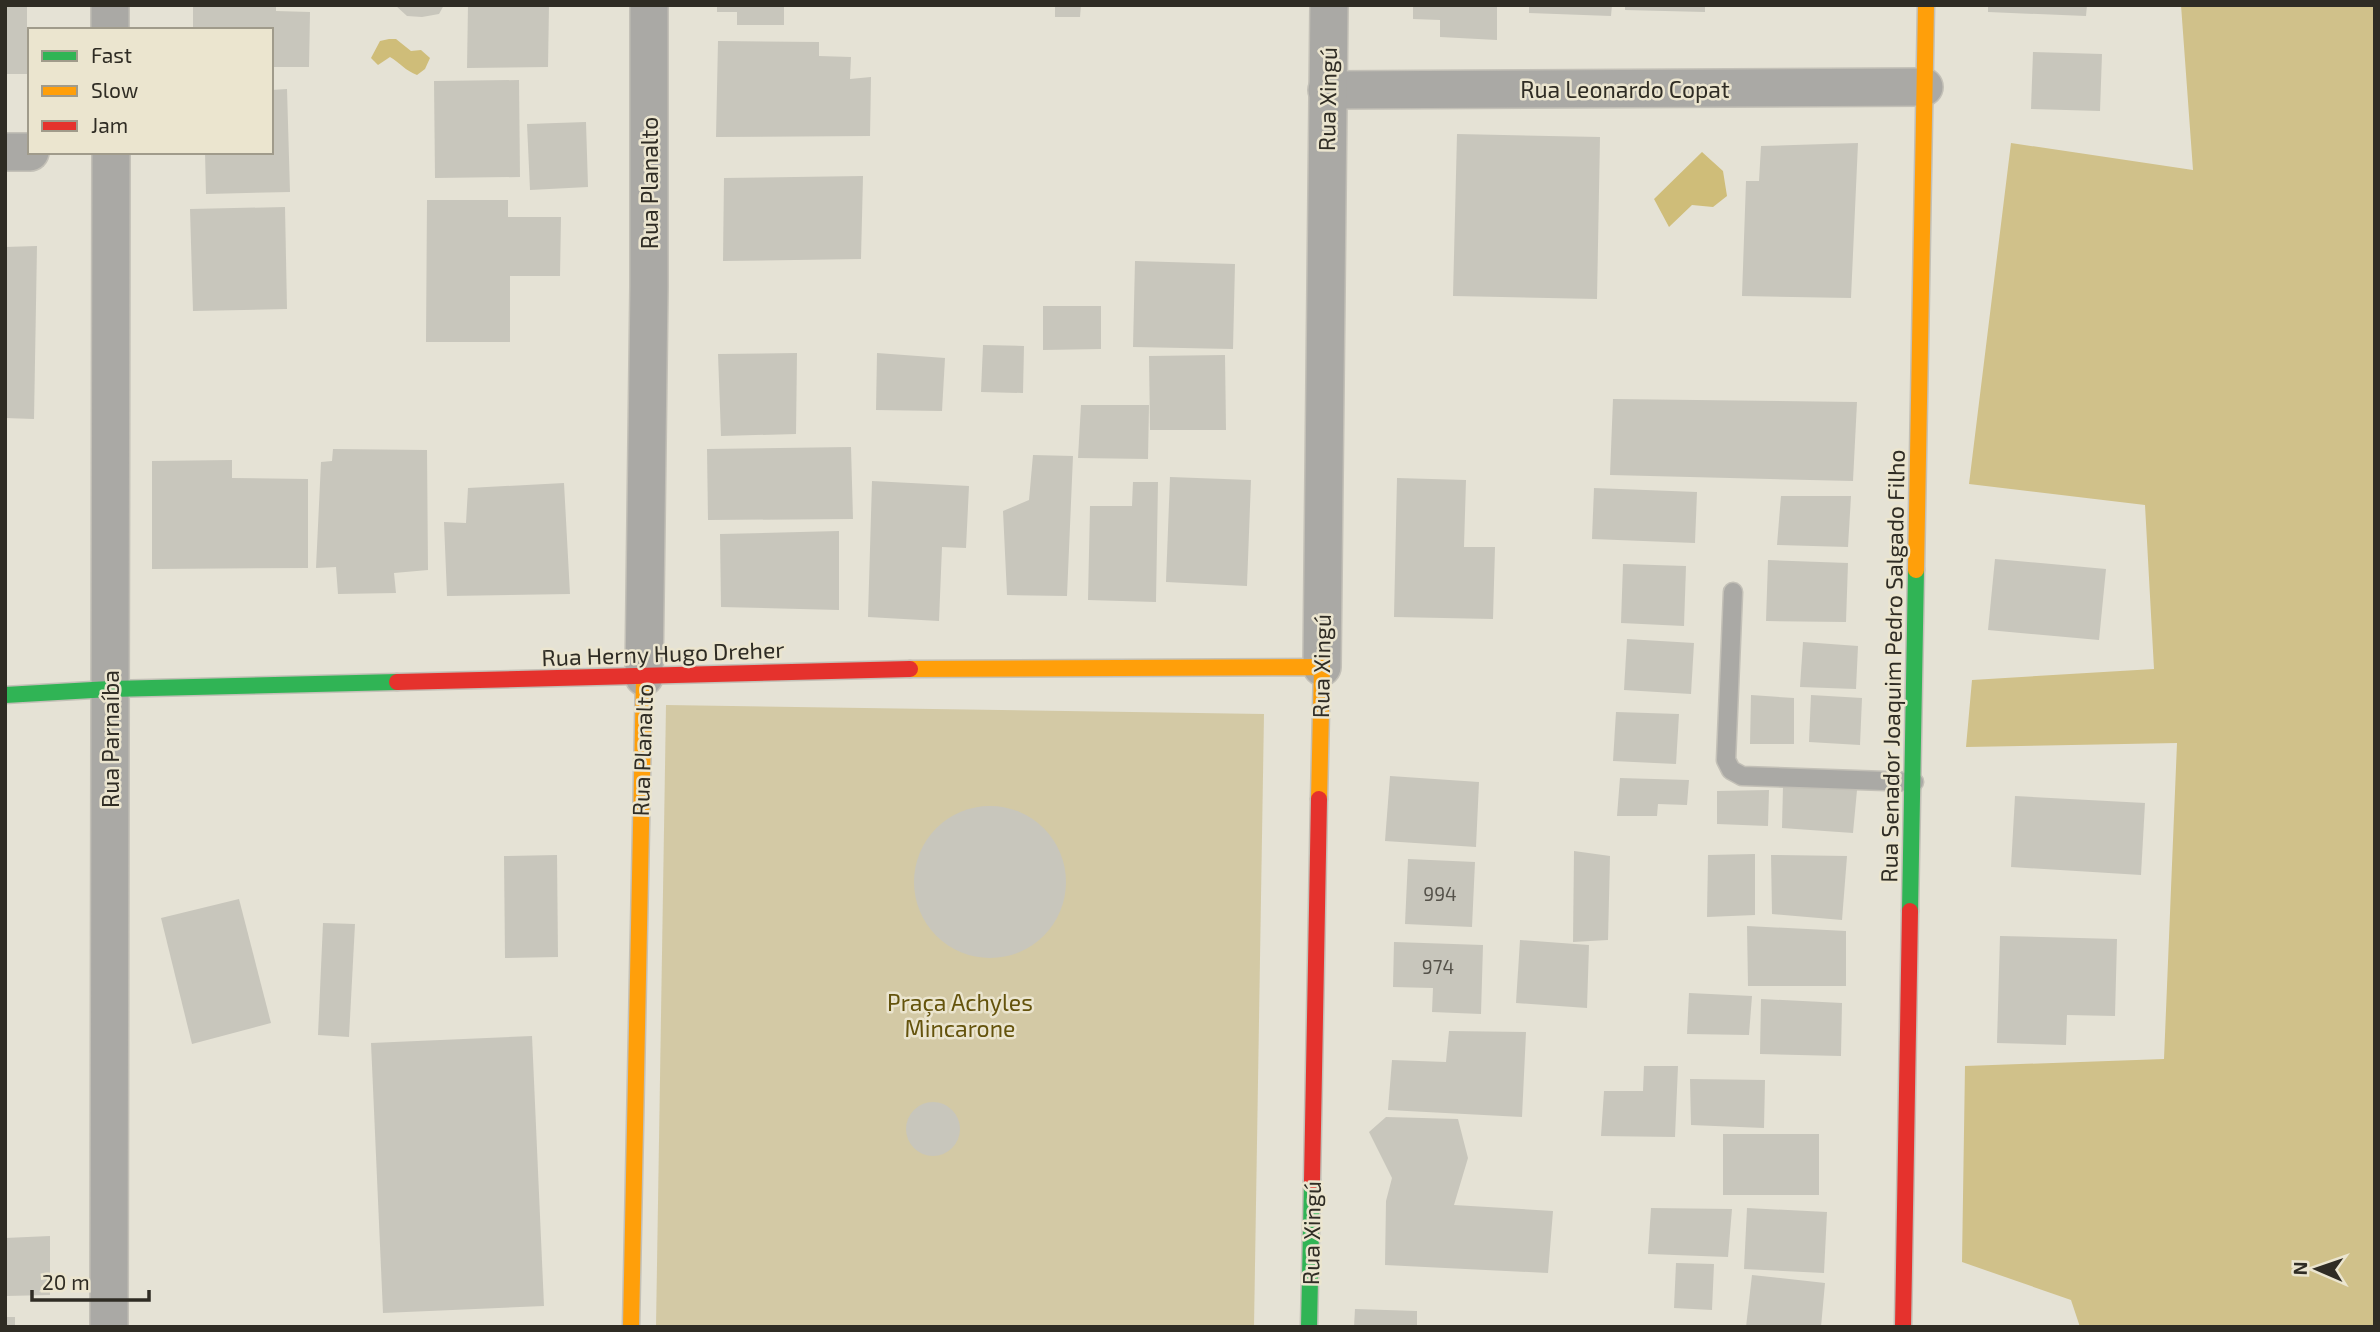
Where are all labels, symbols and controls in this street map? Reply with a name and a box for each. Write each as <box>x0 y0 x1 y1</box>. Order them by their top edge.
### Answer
legend <box>28 28 273 154</box>
text: Fast <box>91 42 132 67</box>
street label: Rua Xingú <box>1312 47 1342 151</box>
street label: Rua Leonardo Copat <box>1520 75 1730 103</box>
text: Slow <box>91 77 138 102</box>
text: Jam <box>91 112 128 137</box>
street label: Rua Planalto <box>635 117 663 249</box>
street label: Rua Senador Joaquim Pedro Salgado Filho <box>1874 449 1910 883</box>
street label: Rua Xingú <box>1306 614 1336 718</box>
street label: Rua Herny Hugo Dreher <box>541 635 785 671</box>
street label: Rua Parnaíba <box>96 670 124 808</box>
street label: Rua Planalto <box>626 683 658 817</box>
house number: 994 <box>1423 882 1457 905</box>
house number: 974 <box>1422 955 1454 978</box>
park label: Praça Achyles Mincarone <box>887 988 1033 1042</box>
street label: Rua Xingú <box>1296 1181 1326 1285</box>
north arrow <box>2282 1234 2352 1304</box>
scale bar <box>32 1258 149 1302</box>
text: N <box>2288 1261 2311 1276</box>
text: 20 m <box>42 1269 90 1294</box>

